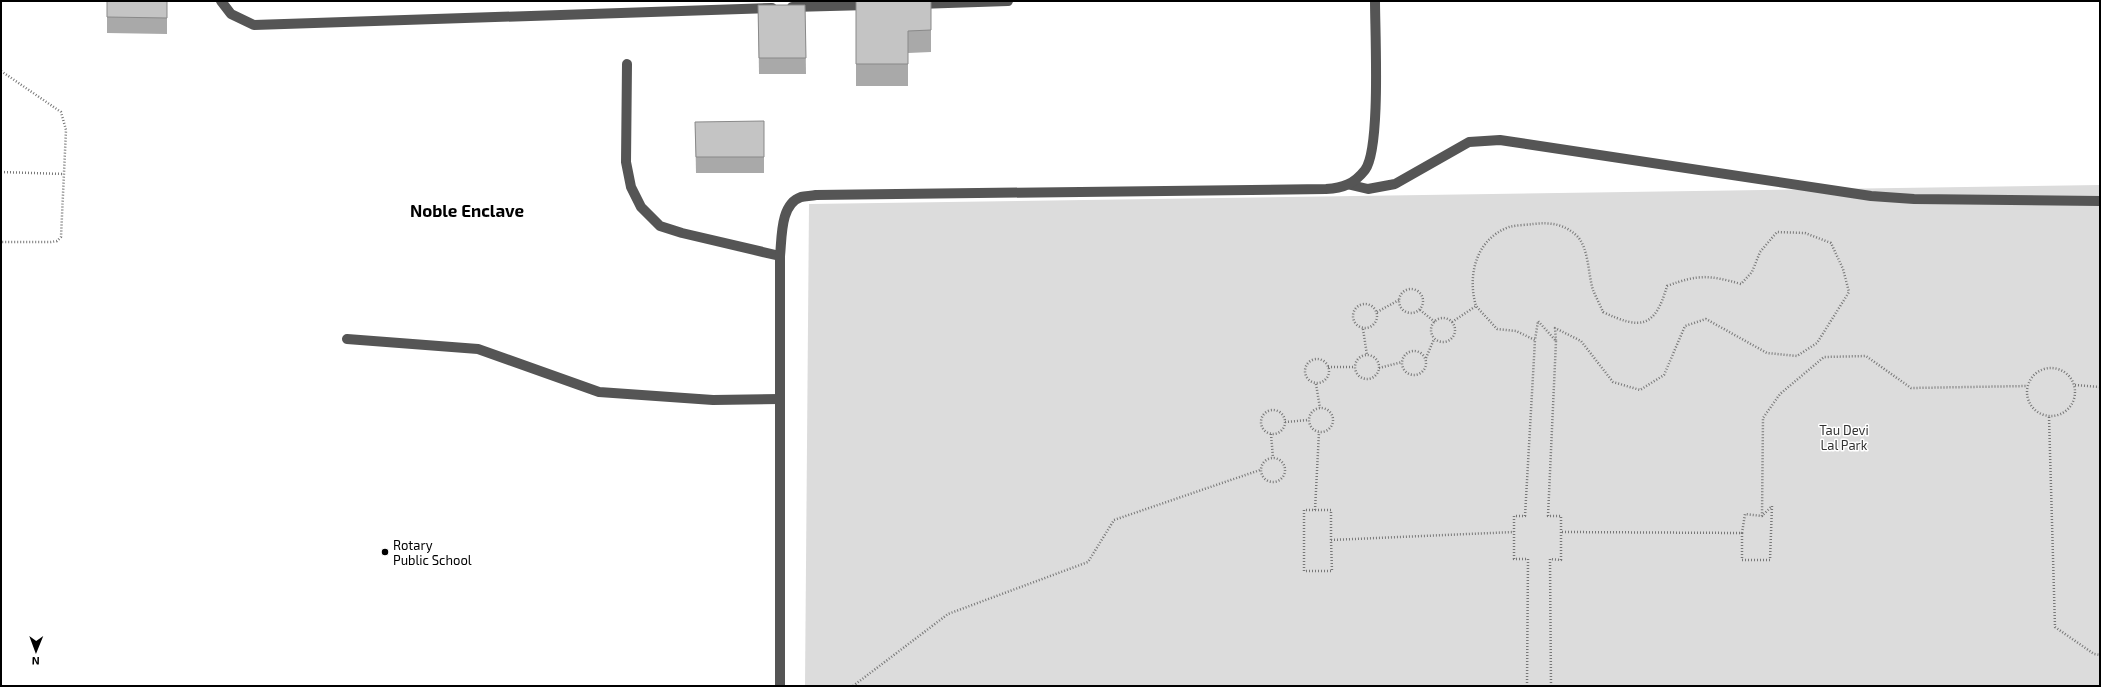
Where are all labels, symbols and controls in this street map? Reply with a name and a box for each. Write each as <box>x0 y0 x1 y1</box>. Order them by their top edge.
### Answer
district label: Noble Enclave <box>410 200 524 220</box>
park label: Tau Devi Lal Park <box>1819 422 1869 453</box>
place label: Rotary Public School <box>393 537 472 568</box>
marker: Rotary Public School <box>380 547 390 557</box>
north arrow <box>16 631 56 671</box>
text: N <box>32 655 40 668</box>

